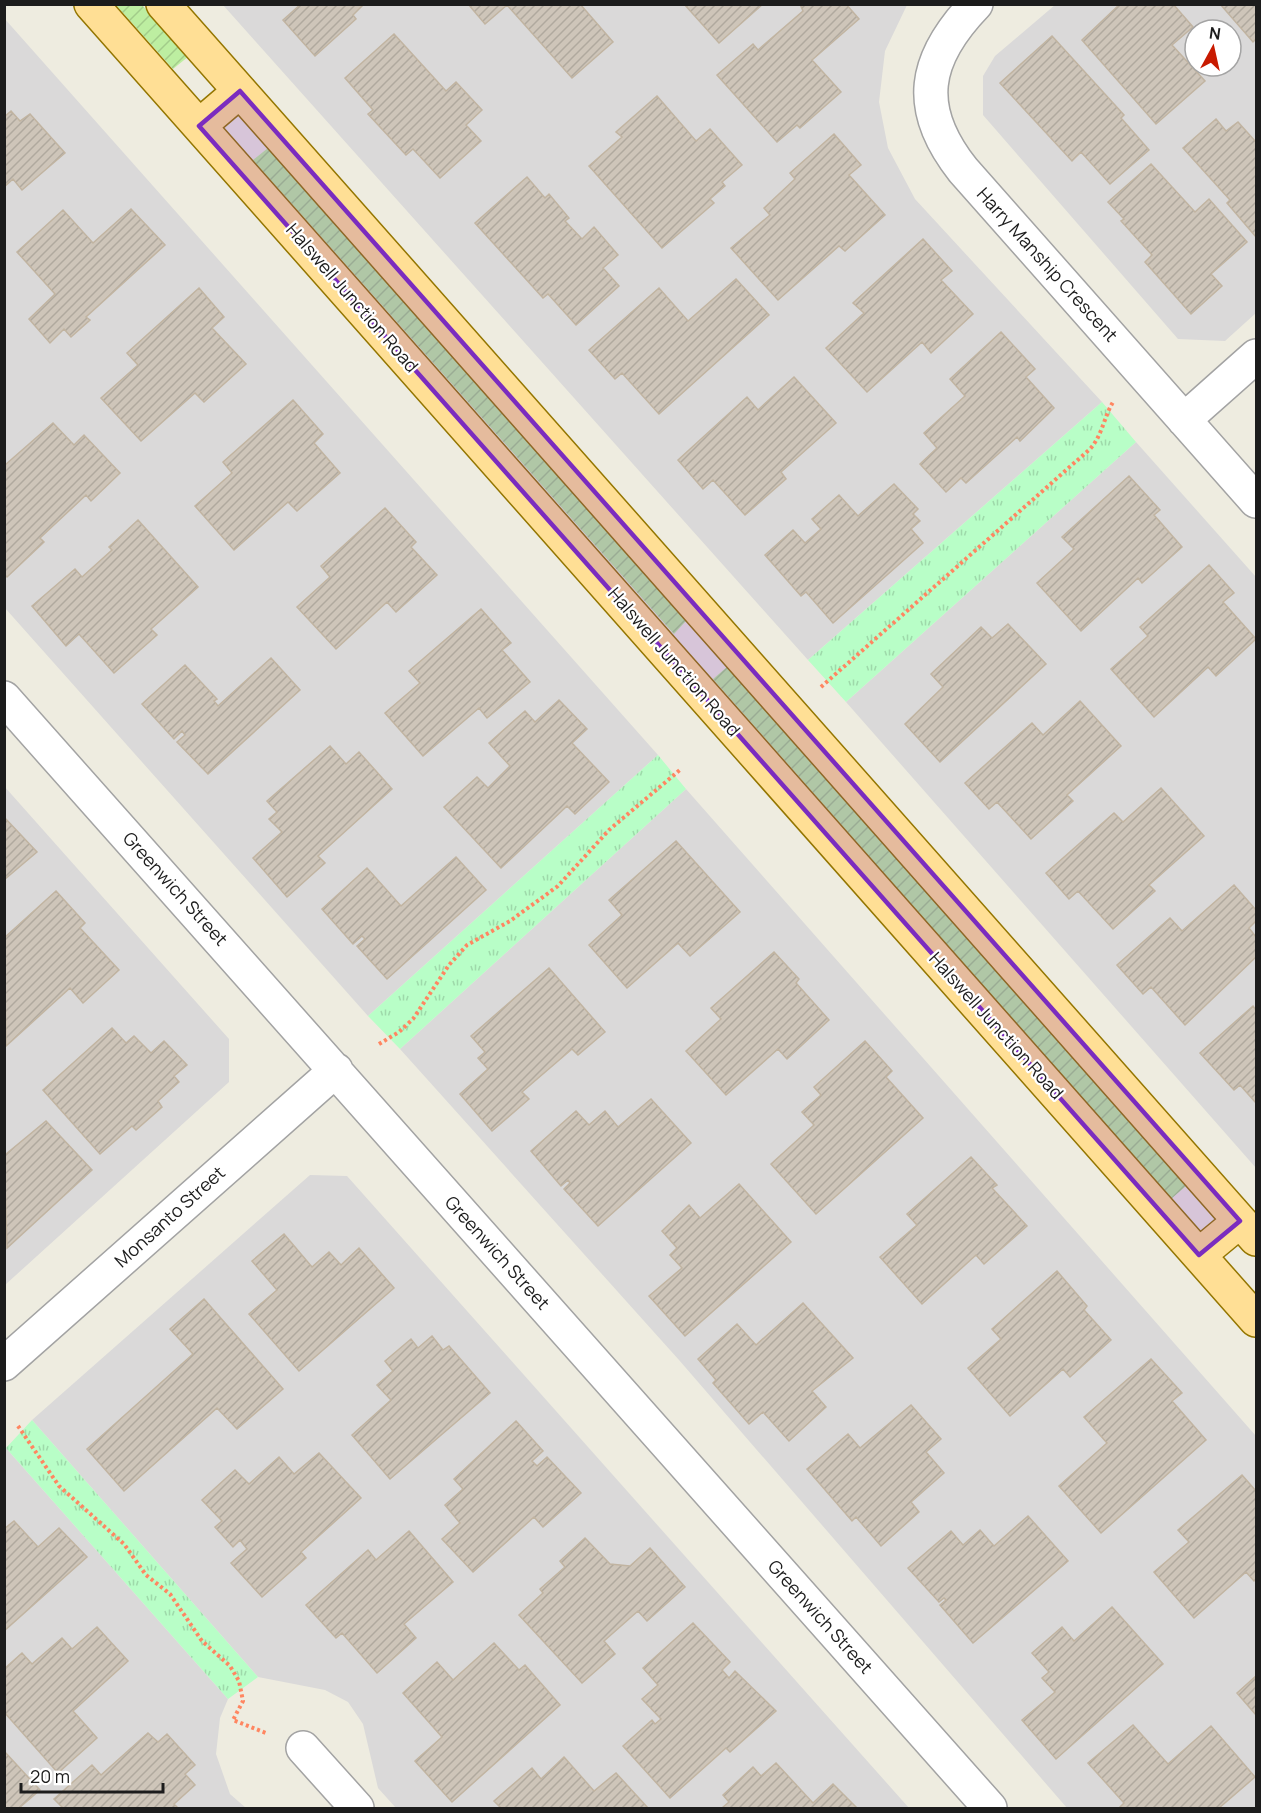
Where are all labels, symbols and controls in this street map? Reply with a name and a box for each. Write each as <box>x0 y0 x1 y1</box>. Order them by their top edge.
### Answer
north arrow <box>1183 18 1243 78</box>
text: N <box>1208 21 1222 45</box>
street label: Harry Manship Crescent <box>972 182 1123 347</box>
street label: Halswell Junction Road <box>281 218 424 377</box>
street label: Halswell Junction Road <box>603 582 746 741</box>
street label: Greenwich Street <box>118 826 233 950</box>
street label: Halswell Junction Road <box>924 947 1069 1104</box>
street label: Monsanto Street <box>109 1160 230 1272</box>
street label: Greenwich Street <box>440 1190 555 1314</box>
street label: Greenwich Street <box>763 1554 878 1678</box>
scale bar <box>21 1756 164 1794</box>
text: 20 m <box>30 1764 70 1788</box>

